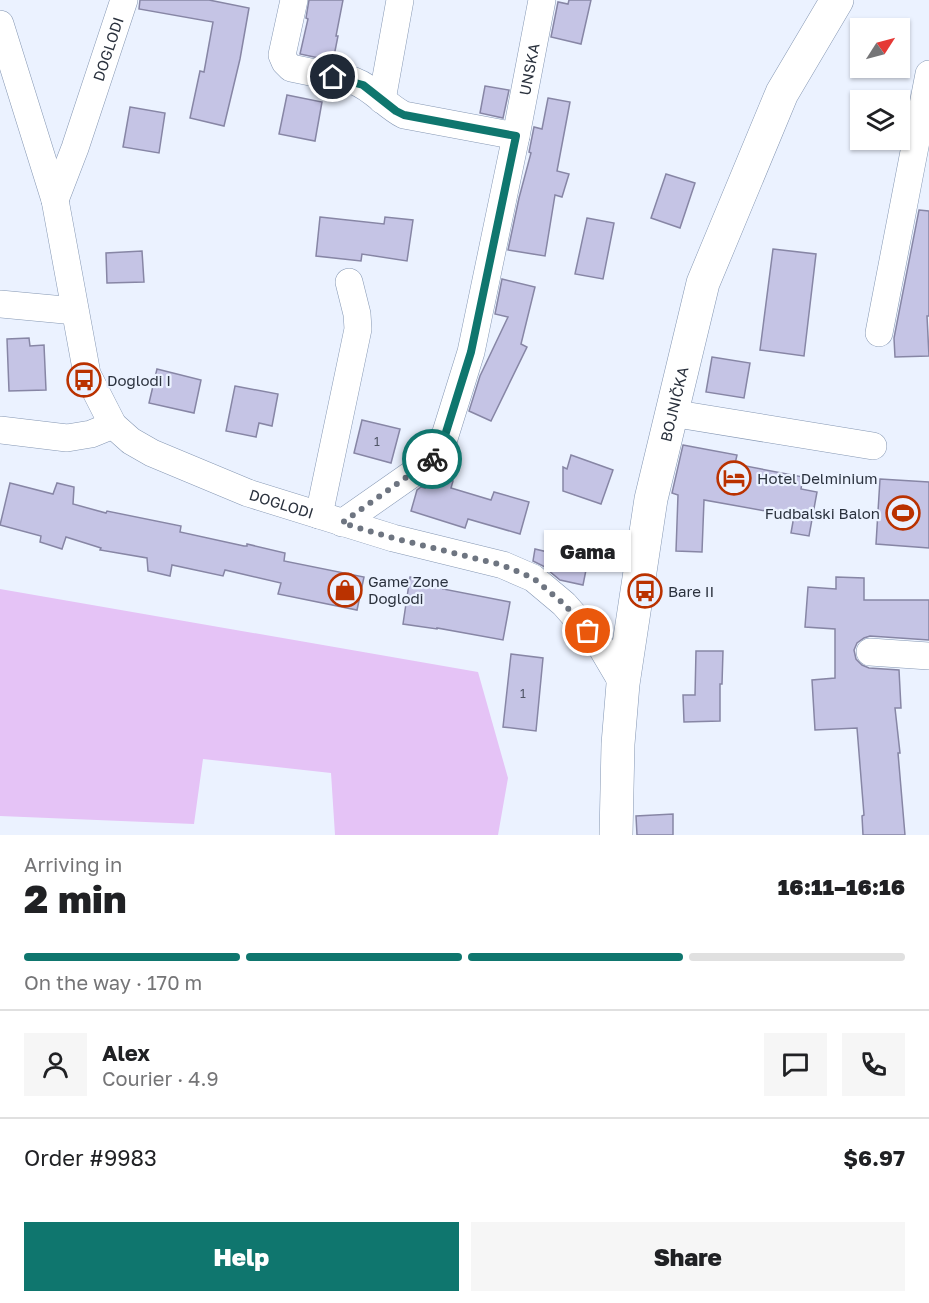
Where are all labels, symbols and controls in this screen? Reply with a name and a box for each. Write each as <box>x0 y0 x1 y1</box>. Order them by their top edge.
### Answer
street label: DOGLODI <box>89 15 127 83</box>
north arrow <box>850 18 910 78</box>
map controls <box>850 18 910 150</box>
street label: UNSKA <box>515 42 543 97</box>
pin <box>307 51 358 102</box>
icon: home <box>316 60 349 93</box>
button: layers <box>850 90 910 150</box>
bus stop icon: Doglodi I <box>66 362 102 398</box>
street label: BOJNIČKA <box>656 365 692 443</box>
place label: Doglodi I <box>107 371 171 389</box>
courier <box>402 429 462 489</box>
house number: 1 <box>374 434 380 449</box>
icon: bike <box>416 443 449 476</box>
hotel icon: Hotel Delminium <box>716 460 752 496</box>
place label: Hotel Delminium <box>757 469 878 487</box>
street label: DOGLODI <box>247 485 316 522</box>
sports icon: Fudbalski Balon <box>885 495 921 531</box>
place label: Fudbalski Balon <box>765 504 880 522</box>
callout: Gama <box>544 529 632 571</box>
text: Gama <box>560 539 615 563</box>
shop icon: Game Zone Doglodi <box>327 572 363 608</box>
place label: Game Zone Doglodi <box>368 572 449 607</box>
bus stop icon: Bare II <box>627 573 663 609</box>
place label: Bare II <box>668 582 714 600</box>
pin <box>562 605 613 656</box>
icon: bag <box>571 614 604 647</box>
house number: 1 <box>520 686 526 701</box>
text: Arriving in <box>24 852 122 876</box>
text: 16:11–16:16 <box>778 873 905 900</box>
text: 2 min <box>24 875 127 922</box>
text: On the way · 170 m <box>24 970 202 994</box>
button: person <box>24 1033 87 1096</box>
button: chat <box>764 1033 827 1096</box>
button: phone <box>842 1033 905 1096</box>
text: Alex <box>102 1039 150 1066</box>
text: Courier · 4.9 <box>102 1066 219 1090</box>
text: Order #9983 <box>24 1144 157 1171</box>
text: $6.97 <box>843 1144 905 1171</box>
button: Help <box>24 1222 459 1291</box>
button: Share <box>471 1222 905 1291</box>

